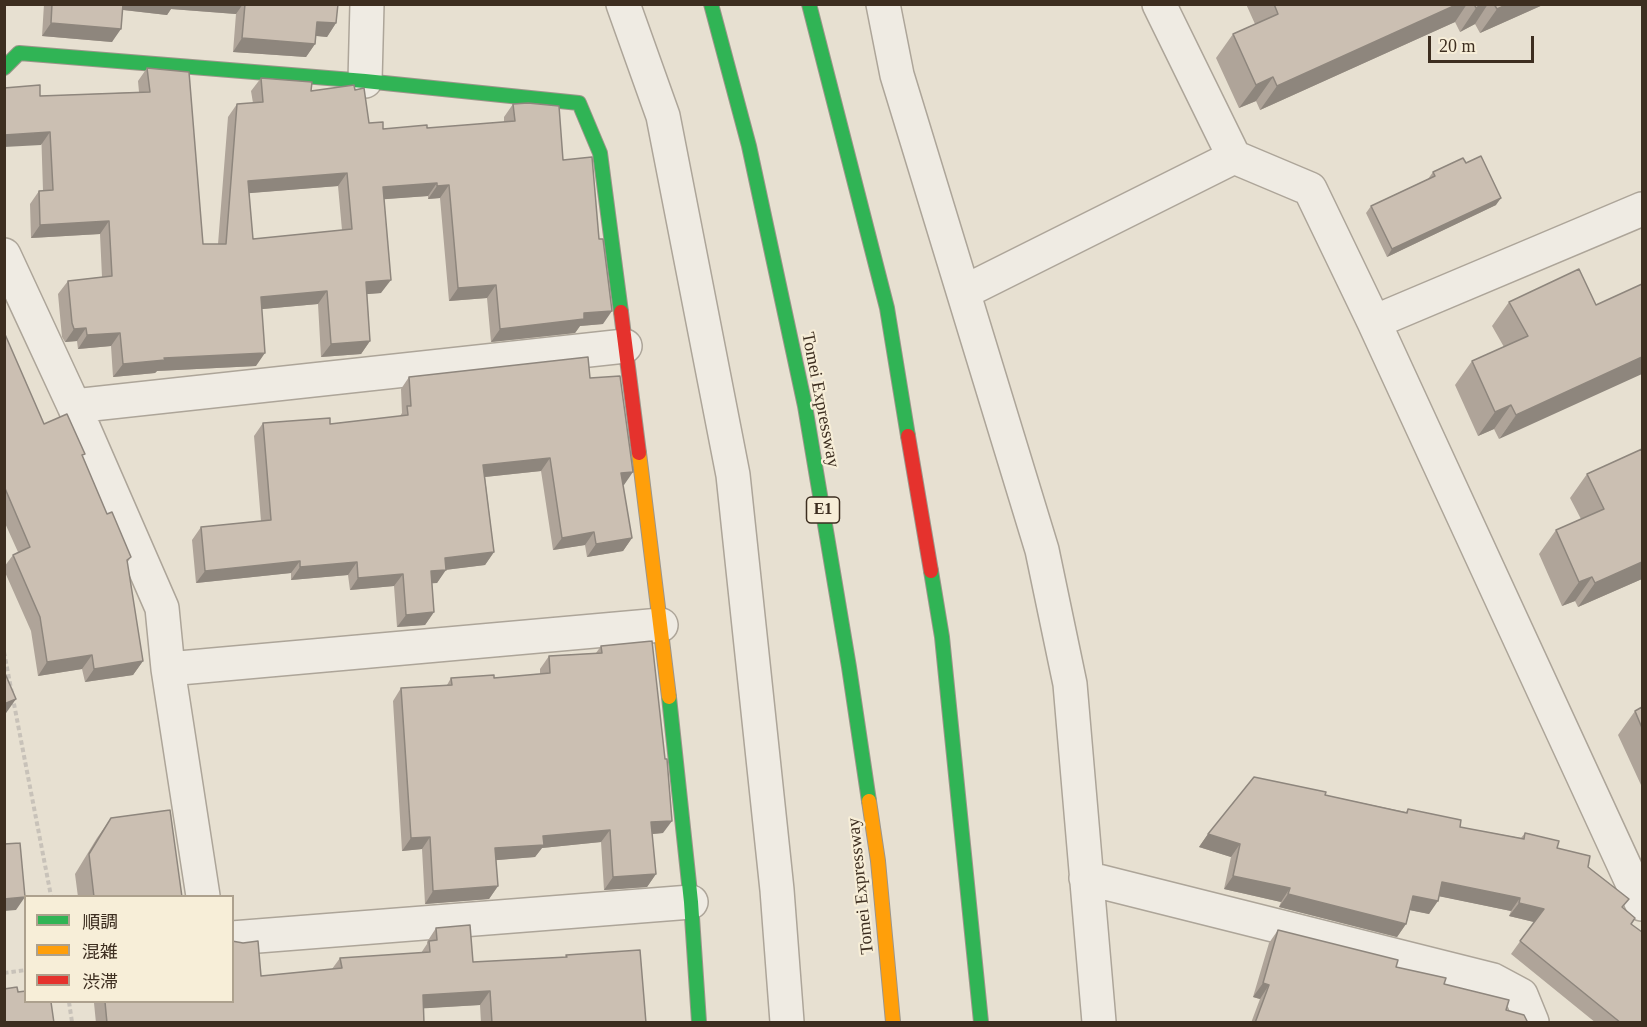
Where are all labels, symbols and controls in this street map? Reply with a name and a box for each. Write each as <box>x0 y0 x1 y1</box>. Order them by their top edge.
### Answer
scale bar <box>1431 24 1538 62</box>
text: 20 m <box>1439 36 1476 56</box>
street label: Tomei Expressway <box>796 331 844 469</box>
road number: E1 <box>806 497 840 523</box>
street label: Tomei Expressway <box>843 817 879 955</box>
legend <box>24 895 234 1003</box>
text: 順調 <box>82 912 118 932</box>
text: 混雑 <box>82 942 118 962</box>
text: 渋滞 <box>82 972 118 992</box>

